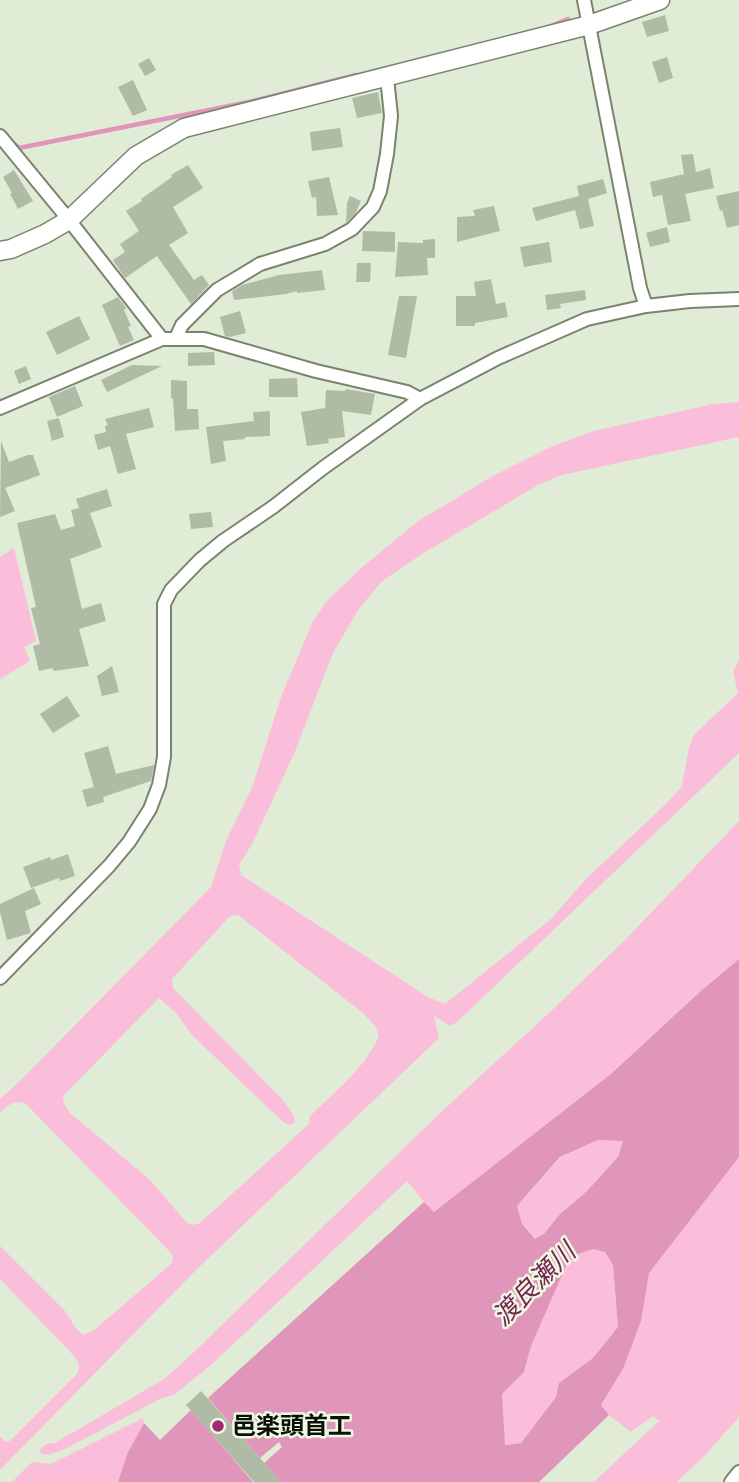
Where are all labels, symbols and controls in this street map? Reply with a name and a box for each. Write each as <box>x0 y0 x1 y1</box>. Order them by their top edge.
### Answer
water label: 渡良瀬川 <box>487 1235 583 1331</box>
place label: 邑楽頭首工 <box>232 1413 352 1439</box>
marker: 邑楽頭首工 <box>210 1418 226 1434</box>

